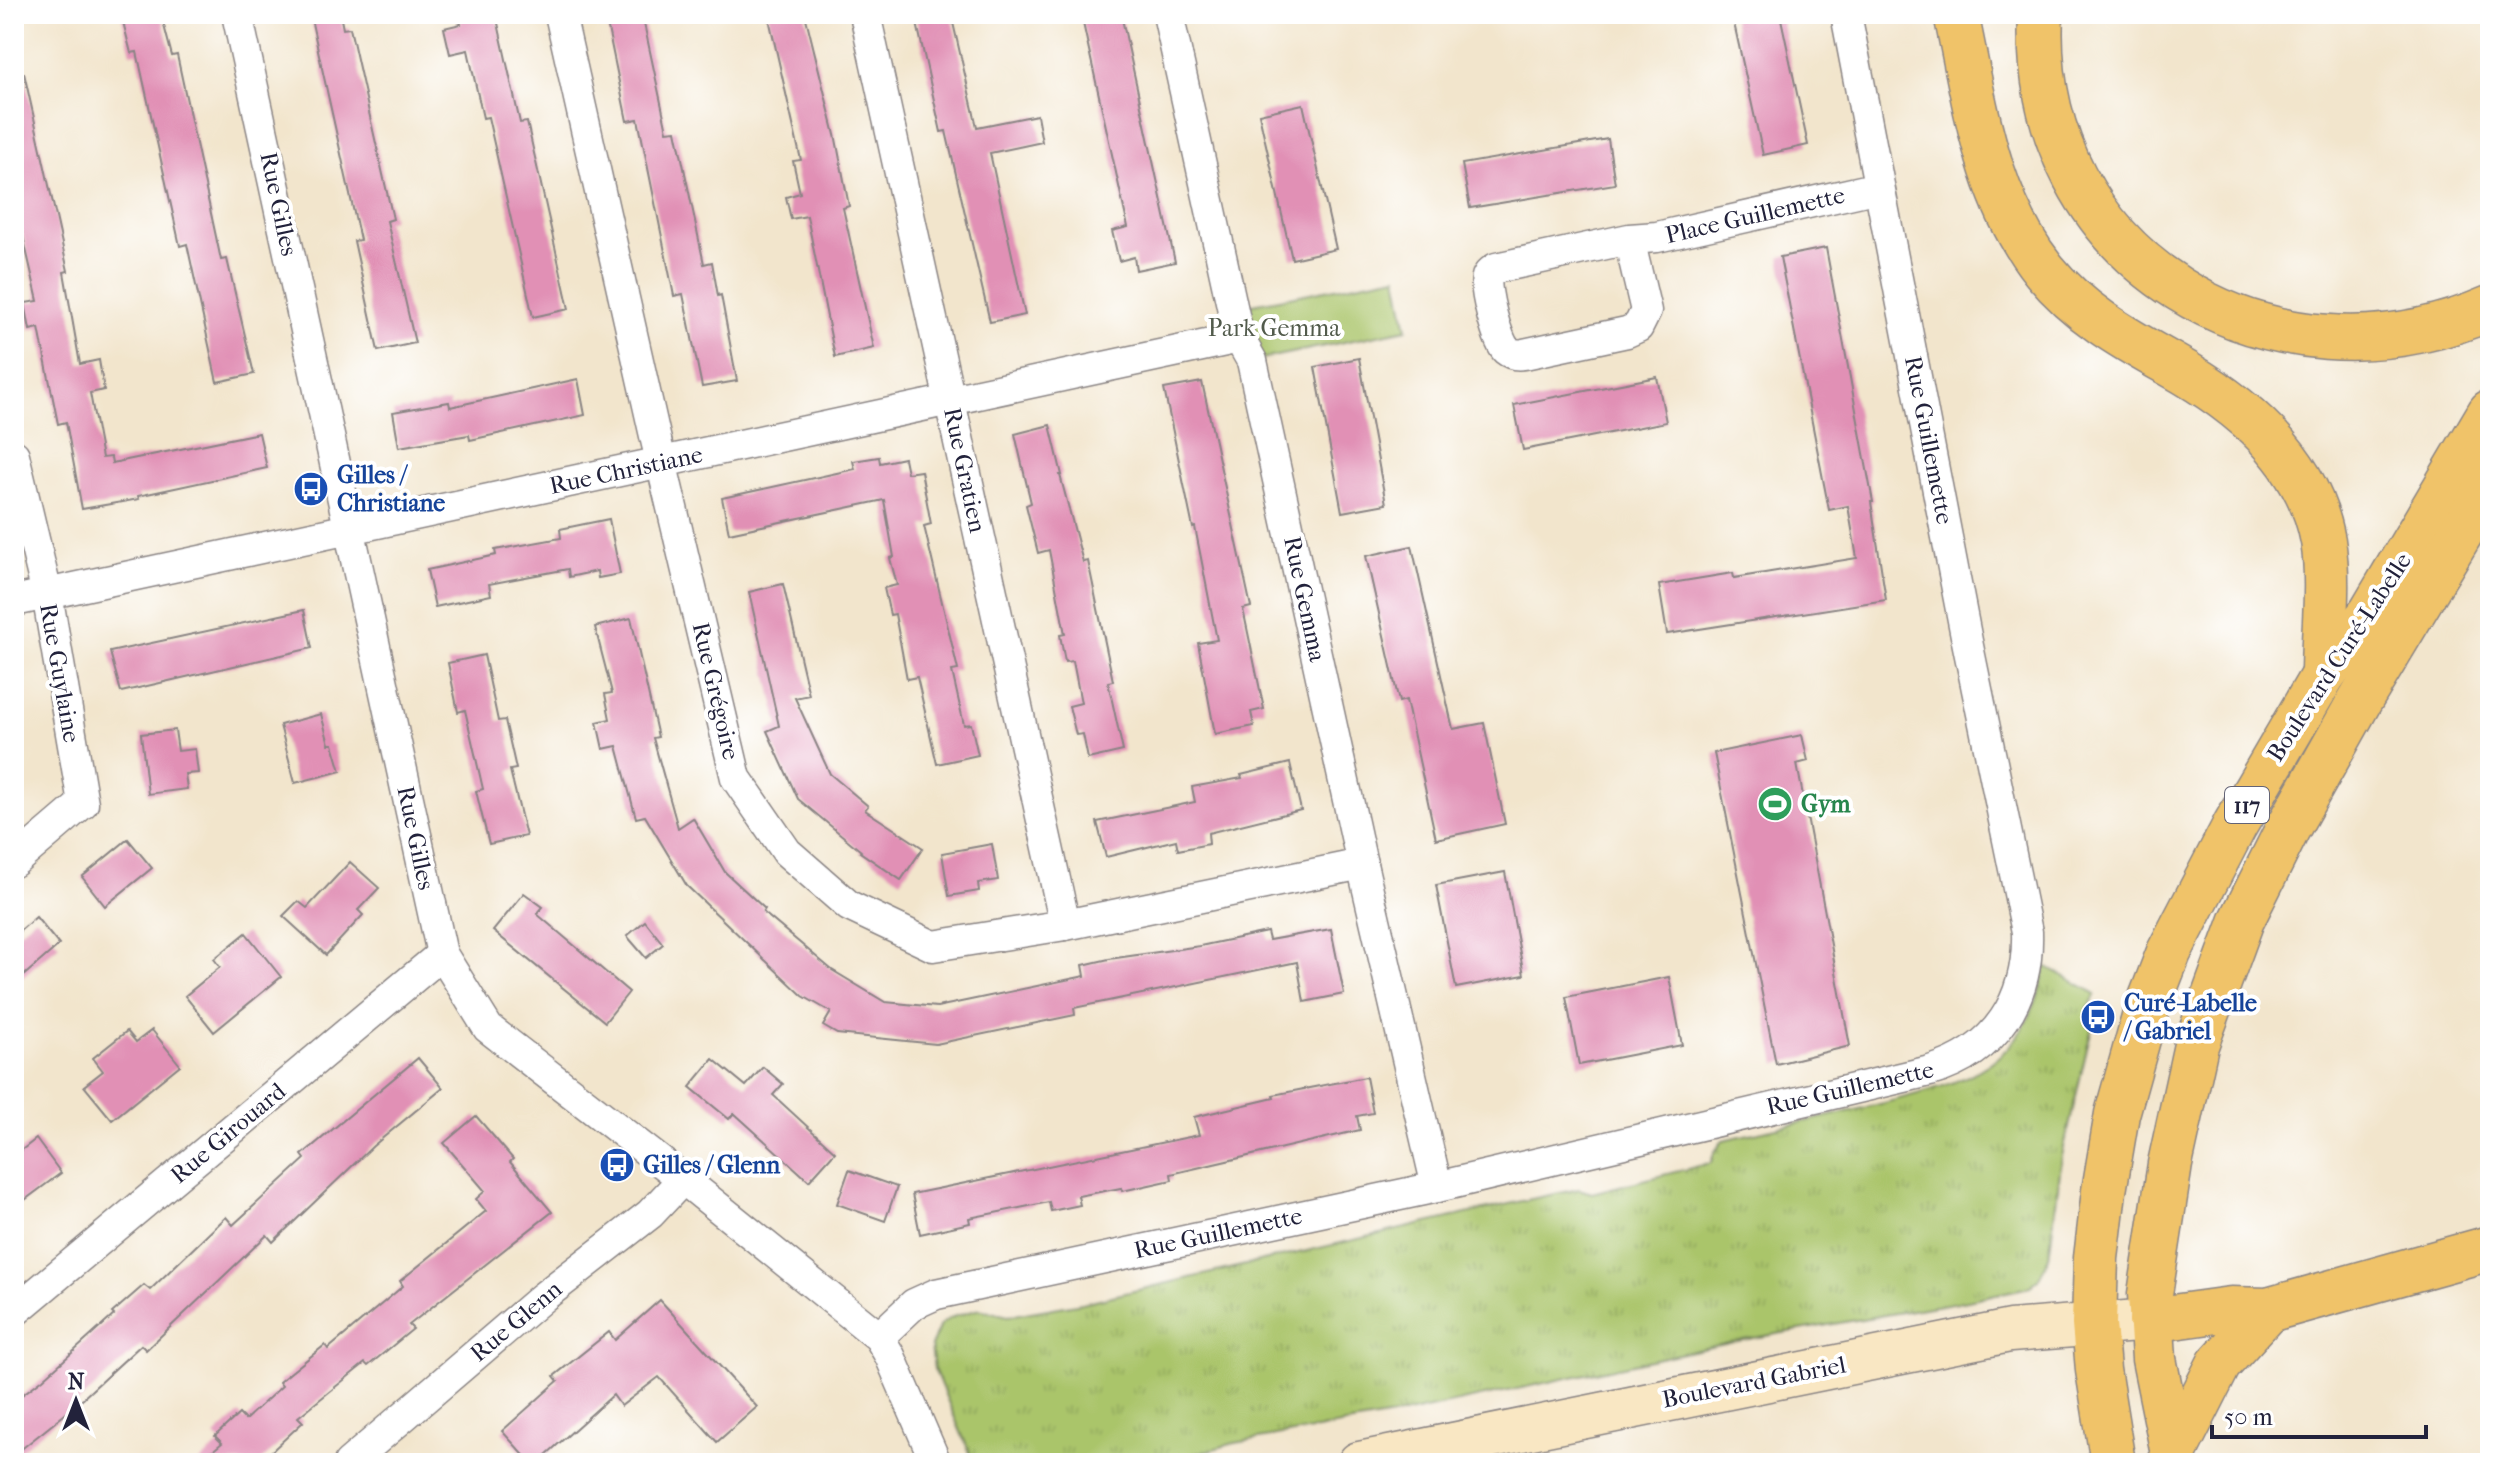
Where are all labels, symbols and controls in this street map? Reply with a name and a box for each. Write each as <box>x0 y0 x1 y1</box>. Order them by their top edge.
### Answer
street label: Rue Gilles <box>254 150 304 259</box>
street label: Place Guillemette <box>1663 181 1848 249</box>
park label: Park Gemma <box>1208 314 1341 342</box>
street label: Rue Guillemette <box>1899 353 1959 527</box>
street label: Rue Gratien <box>938 405 992 535</box>
street label: Rue Christiane <box>547 440 705 500</box>
place label: Gilles / Christiane <box>337 461 445 517</box>
bus stop icon: Gilles / Christiane <box>292 470 330 508</box>
street label: Rue Gemma <box>1278 534 1332 665</box>
street label: Boulevard Curé-Labelle <box>2261 547 2417 767</box>
street label: Rue Guylaine <box>34 601 86 745</box>
street label: Rue Grégoire <box>687 620 745 763</box>
street label: Rue Gilles <box>391 784 441 893</box>
sports icon: Gym <box>1756 785 1794 823</box>
road number: 117 <box>2225 787 2269 823</box>
place label: Gym <box>1801 790 1852 818</box>
place label: Curé-Labelle / Gabriel <box>2123 989 2257 1045</box>
bus stop icon: Curé-Labelle / Gabriel <box>2079 998 2117 1036</box>
street label: Rue Guillemette <box>1764 1055 1937 1121</box>
street label: Rue Girouard <box>165 1076 292 1189</box>
bus stop icon: Gilles / Glenn <box>598 1146 636 1184</box>
place label: Gilles / Glenn <box>643 1151 781 1179</box>
street label: Rue Guillemette <box>1132 1202 1305 1264</box>
street label: Rue Glenn <box>465 1275 567 1367</box>
street label: Boulevard Gabriel <box>1660 1350 1848 1414</box>
north arrow <box>36 1361 116 1441</box>
text: N <box>68 1369 85 1395</box>
scale bar <box>2212 1389 2426 1439</box>
text: 50 m <box>2224 1403 2273 1431</box>

